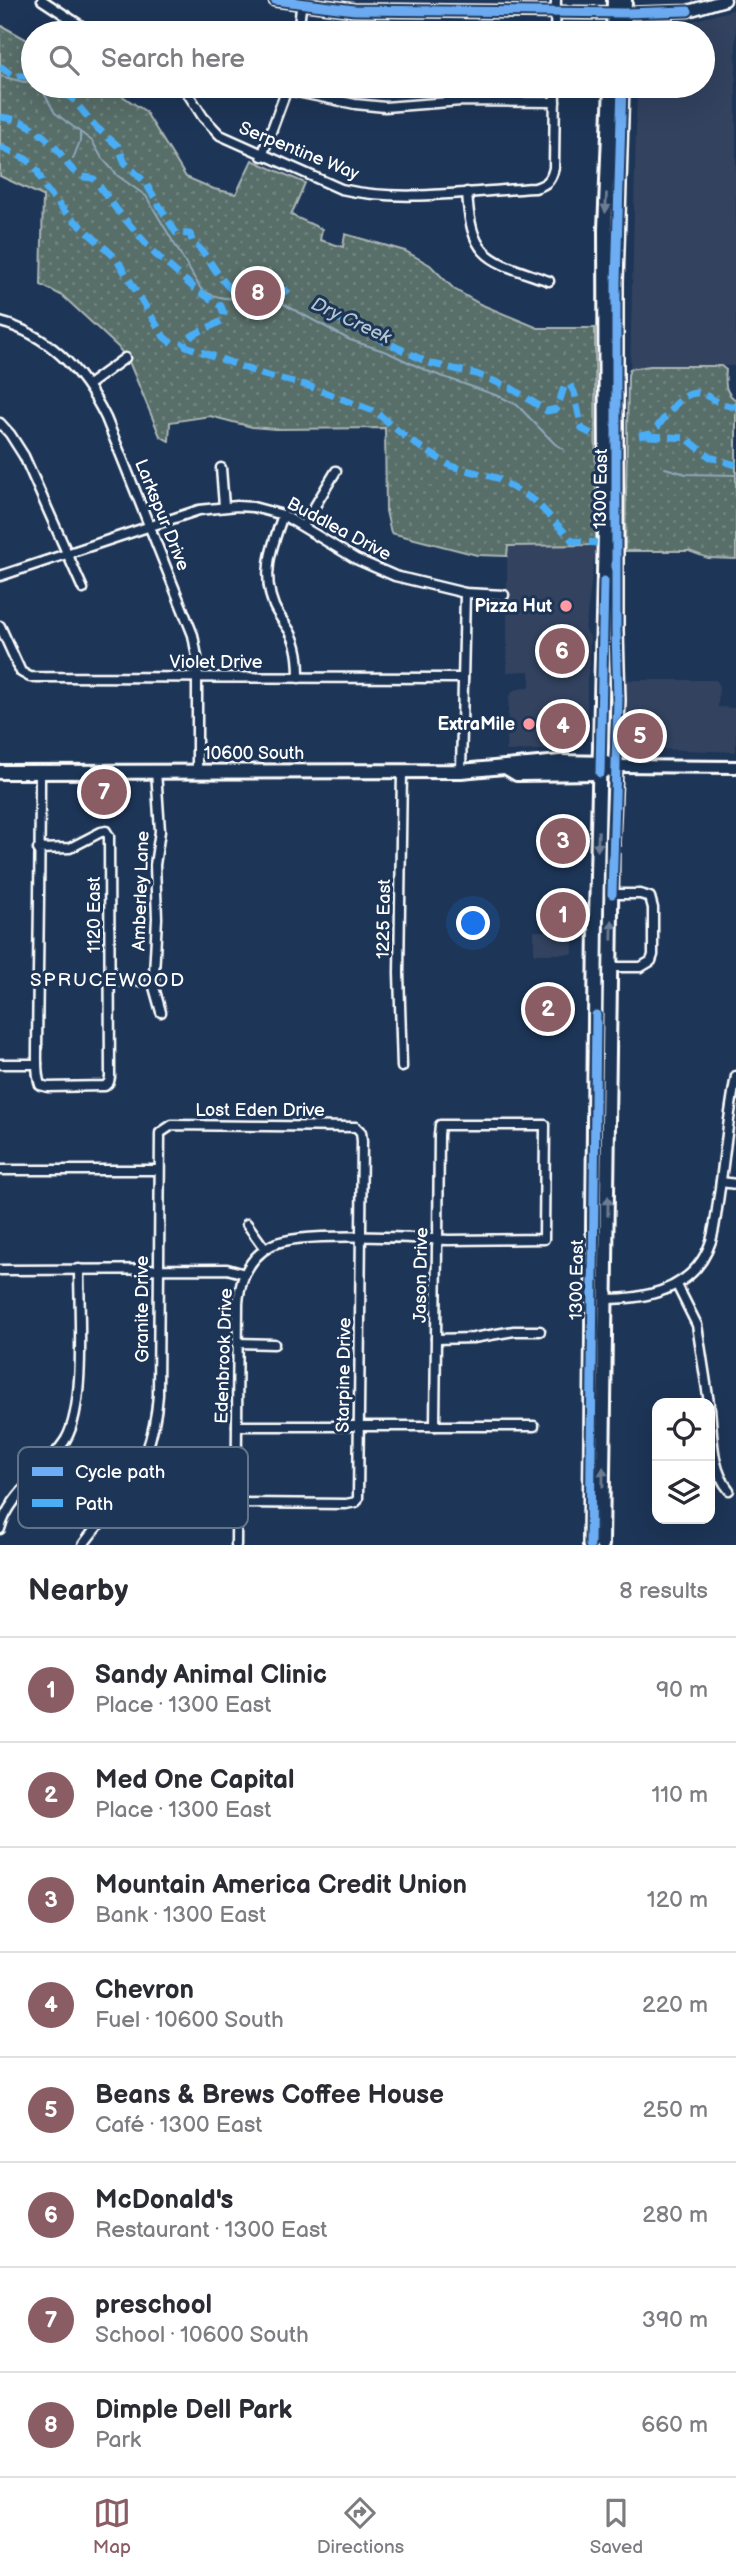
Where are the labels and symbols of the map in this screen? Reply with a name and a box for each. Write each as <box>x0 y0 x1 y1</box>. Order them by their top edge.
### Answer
street label: Serpentine Way <box>236 117 363 185</box>
one-way arrow <box>601 192 612 214</box>
pin: 8 <box>235 267 281 319</box>
water label: Dry Creek <box>307 293 395 350</box>
street label: 1300 East <box>590 448 612 529</box>
street label: Larkspur Drive <box>130 456 194 574</box>
street label: Buddlea Drive <box>283 493 395 565</box>
place label: Pizza Hut <box>474 596 552 617</box>
marker: Pizza Hut <box>558 598 574 614</box>
pin: 6 <box>539 625 585 677</box>
street label: Violet Drive <box>170 652 263 673</box>
pin: 4 <box>540 700 586 752</box>
pin: 5 <box>617 710 663 762</box>
place label: ExtraMile <box>437 714 515 735</box>
marker: ExtraMile <box>521 716 537 732</box>
street label: 10600 South <box>204 743 304 764</box>
pin: 7 <box>81 766 127 818</box>
pin: 3 <box>540 815 586 867</box>
street label: Amberley Lane <box>128 830 154 952</box>
one-way arrow <box>592 831 603 853</box>
street label: 1120 East <box>84 876 105 953</box>
street label: 1225 East <box>373 878 395 959</box>
pin: 1 <box>540 889 586 941</box>
your location <box>456 906 490 940</box>
one-way arrow <box>606 919 617 941</box>
district label: SPRUCEWOOD <box>30 969 186 992</box>
pin: 2 <box>525 983 571 1035</box>
street label: Lost Eden Drive <box>195 1100 325 1121</box>
one-way arrow <box>602 1195 613 1217</box>
street label: Jason Drive <box>410 1227 432 1323</box>
street label: 1300 East <box>566 1239 588 1320</box>
street label: Granite Drive <box>132 1255 153 1363</box>
street label: Edenbrook Drive <box>211 1287 237 1424</box>
street label: Starpine Drive <box>332 1317 356 1433</box>
legend <box>18 1447 248 1528</box>
text: Cycle path <box>75 1461 165 1484</box>
one-way arrow <box>598 1466 609 1488</box>
text: Path <box>75 1493 113 1516</box>

